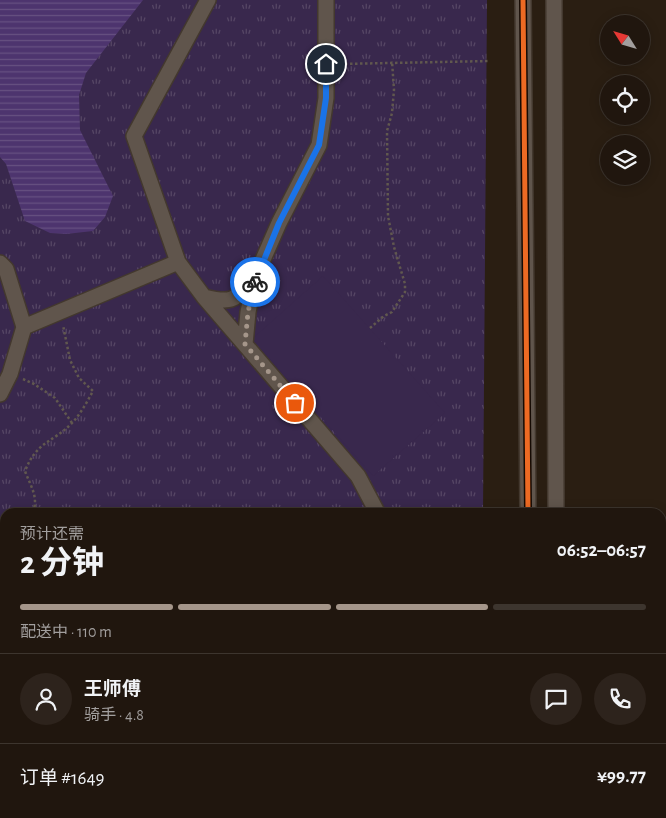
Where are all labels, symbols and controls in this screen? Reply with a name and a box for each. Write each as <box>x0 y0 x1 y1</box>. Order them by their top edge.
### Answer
north arrow <box>600 15 650 65</box>
map controls <box>600 15 650 185</box>
pin <box>305 43 347 85</box>
icon: home <box>312 50 340 78</box>
button: locate <box>600 75 650 125</box>
button: layers <box>600 135 650 185</box>
courier <box>230 257 280 307</box>
icon: bike <box>241 268 269 296</box>
pin <box>274 382 316 424</box>
icon: bag <box>281 389 309 417</box>
text: 预计还需 <box>20 526 84 542</box>
text: 06:52–06:57 <box>557 541 646 560</box>
text: 2 分钟 <box>20 547 104 579</box>
text: 配送中 · 110 m <box>20 624 112 640</box>
button: person <box>20 673 72 725</box>
button: chat <box>530 673 582 725</box>
button: phone <box>594 673 646 725</box>
text: 王师傅 <box>84 680 141 699</box>
text: 骑手 · 4.8 <box>84 707 144 723</box>
text: ¥99.77 <box>597 767 646 786</box>
text: 订单 #1649 <box>20 769 104 788</box>

